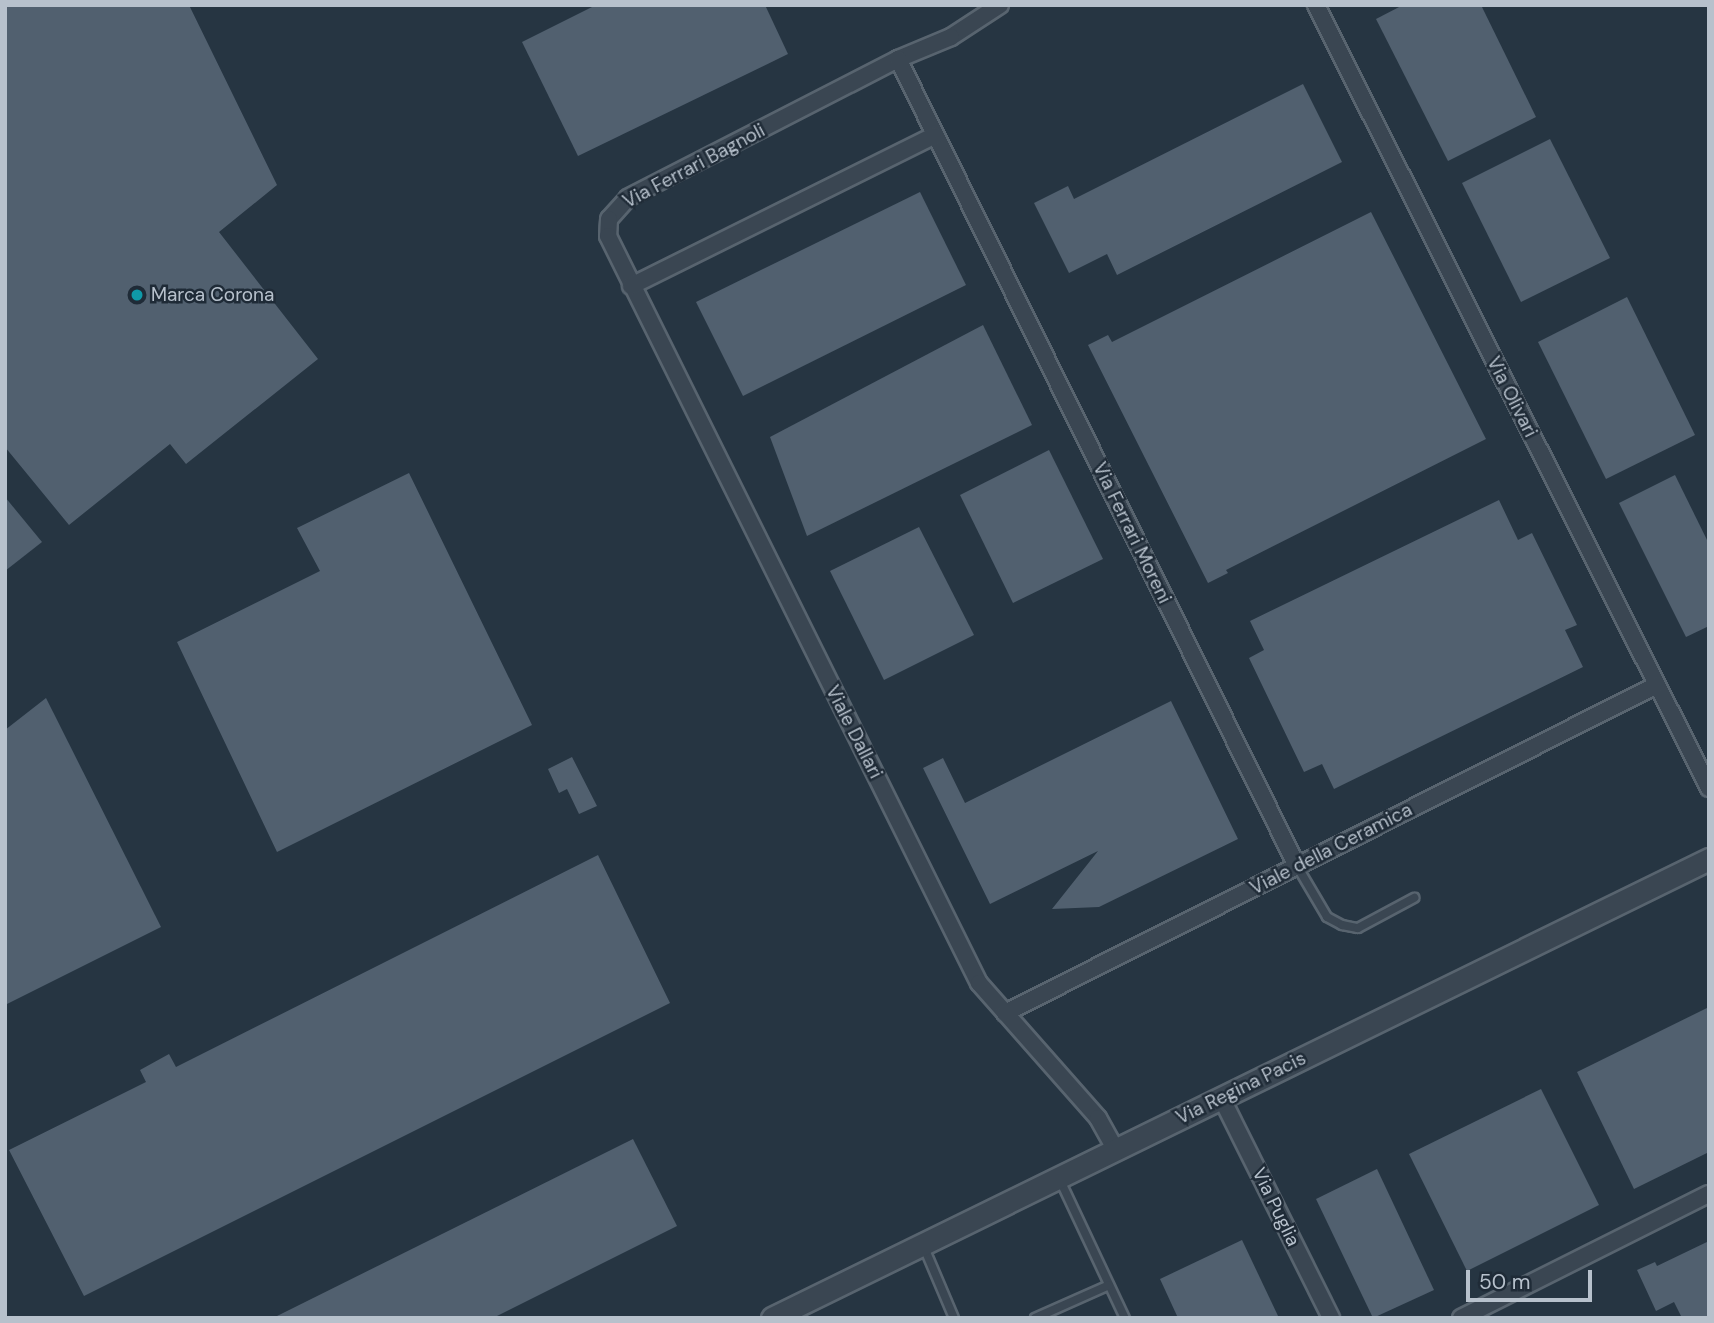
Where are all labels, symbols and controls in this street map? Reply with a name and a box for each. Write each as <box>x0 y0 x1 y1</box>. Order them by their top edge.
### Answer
street label: Via Ferrari Bagnoli <box>619 119 769 213</box>
place label: Marca Corona <box>151 284 274 306</box>
marker: Marca Corona <box>129 287 145 303</box>
street label: Via Olivari <box>1482 353 1542 441</box>
street label: Via Ferrari Moreni <box>1088 459 1176 607</box>
street label: Viale Dallari <box>821 682 887 782</box>
street label: Viale della Ceramica <box>1246 798 1416 900</box>
street label: Via Regina Pacis <box>1172 1047 1310 1129</box>
street label: Via Puglia <box>1247 1164 1305 1250</box>
scale bar <box>1469 1256 1595 1300</box>
text: 50 m <box>1479 1268 1530 1296</box>

